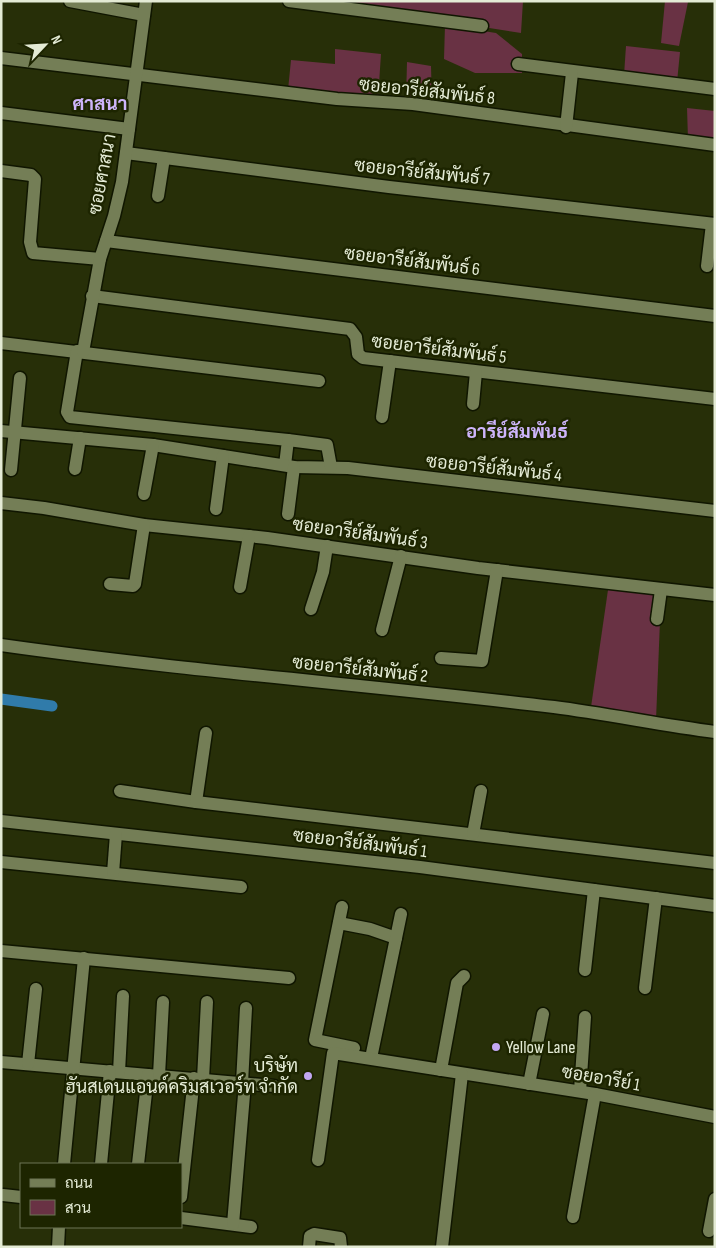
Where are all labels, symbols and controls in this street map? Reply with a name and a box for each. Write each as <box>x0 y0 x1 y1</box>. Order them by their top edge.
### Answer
north arrow <box>20 20 70 70</box>
text: N <box>47 33 66 47</box>
street label: ซอยอารีย์สัมพันธ์ 8 <box>358 71 496 109</box>
district label: ศาสนา <box>73 93 128 116</box>
street label: ซอยศาสนา <box>84 132 121 216</box>
street label: ซอยอารีย์สัมพันธ์ 7 <box>353 152 492 190</box>
street label: ซอยอารีย์สัมพันธ์ 6 <box>343 240 482 280</box>
street label: ซอยอารีย์สัมพันธ์ 5 <box>370 328 508 368</box>
district label: อารีย์สัมพันธ์ <box>466 419 569 444</box>
street label: ซอยอารีย์สัมพันธ์ 4 <box>425 448 564 486</box>
street label: ซอยอารีย์สัมพันธ์ 3 <box>291 511 429 553</box>
street label: ซอยอารีย์สัมพันธ์ 2 <box>291 649 429 687</box>
street label: ซอยอารีย์สัมพันธ์ 1 <box>292 822 429 862</box>
place label: Yellow Lane <box>506 1037 575 1058</box>
marker: Yellow Lane <box>490 1041 502 1053</box>
place label: บริษัท ฮันสเดนแอนด์คริมสเวอร์ท จำกัด <box>66 1055 298 1098</box>
street label: ซอยอารีย์ 1 <box>560 1058 643 1096</box>
marker: บริษัท ฮันสเดนแอนด์คริมสเวอร์ท จำกัด <box>302 1070 314 1082</box>
legend <box>20 1163 182 1228</box>
text: ถนน <box>65 1174 93 1193</box>
text: สวน <box>65 1199 91 1218</box>

